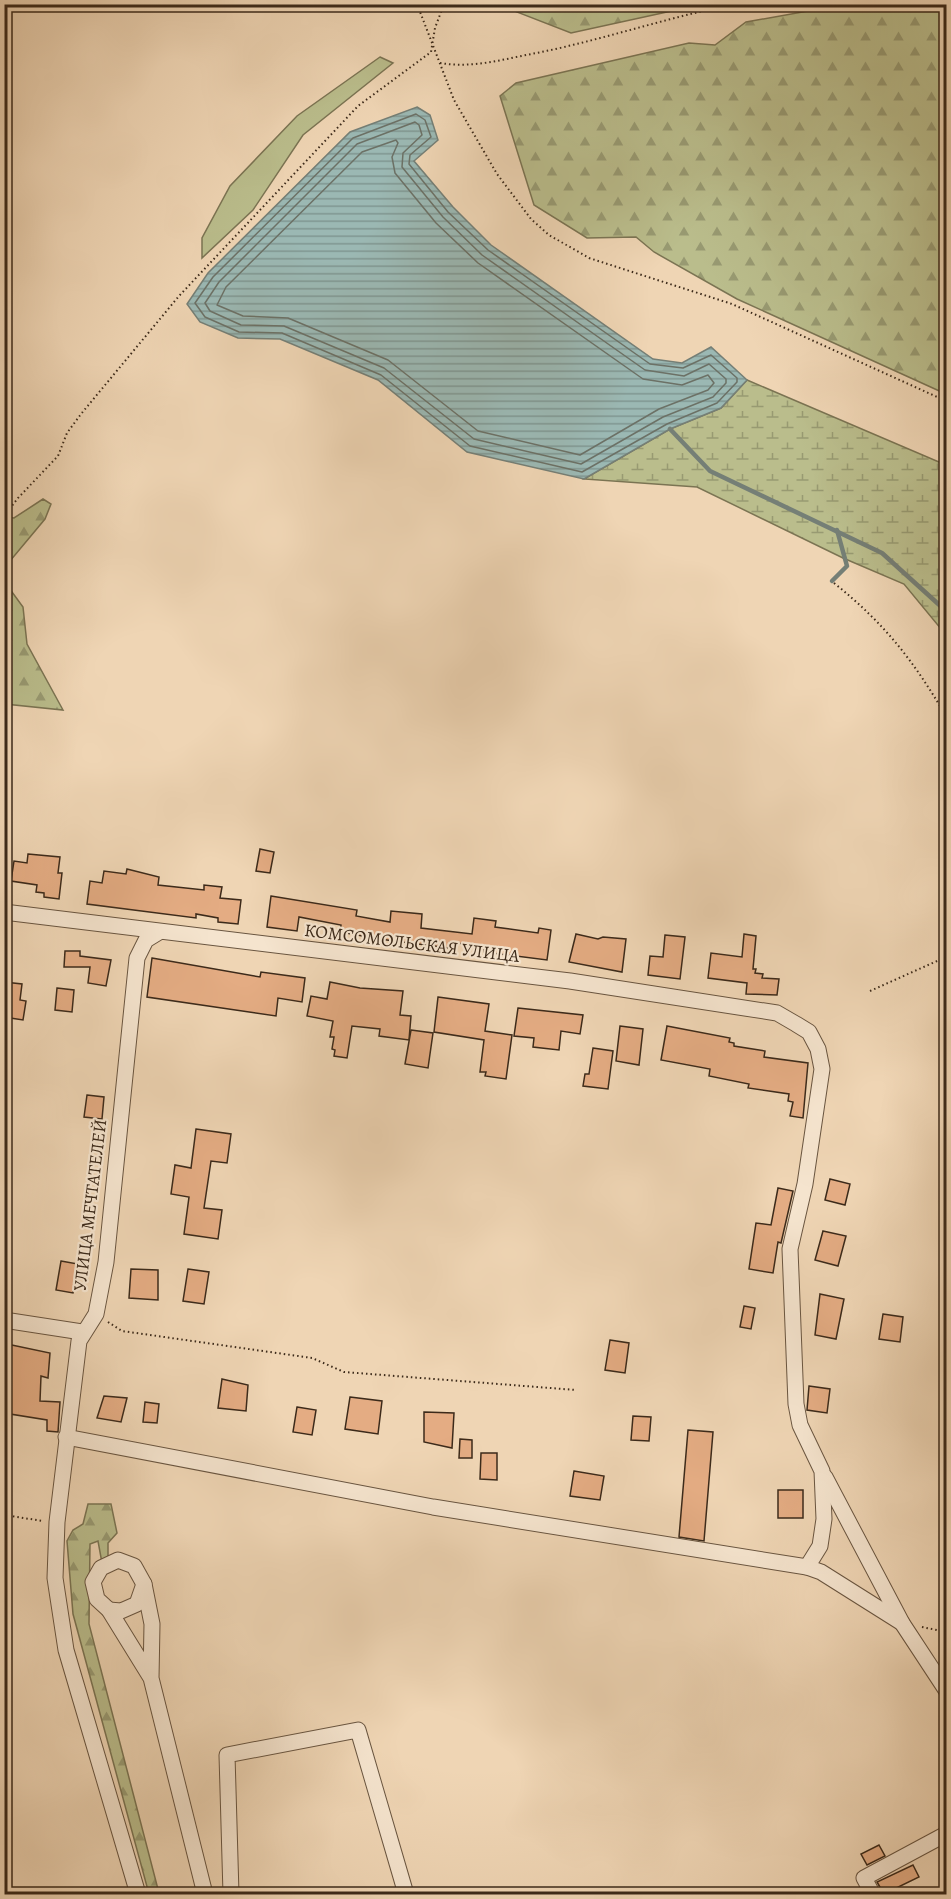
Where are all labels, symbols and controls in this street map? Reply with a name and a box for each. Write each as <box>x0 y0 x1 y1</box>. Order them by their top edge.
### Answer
street label: КОМСОМОЛЬСКАЯ УЛИЦА <box>303 918 521 968</box>
street label: УЛИЦА МЕЧТАТЕЛЕЙ <box>68 1118 112 1292</box>

